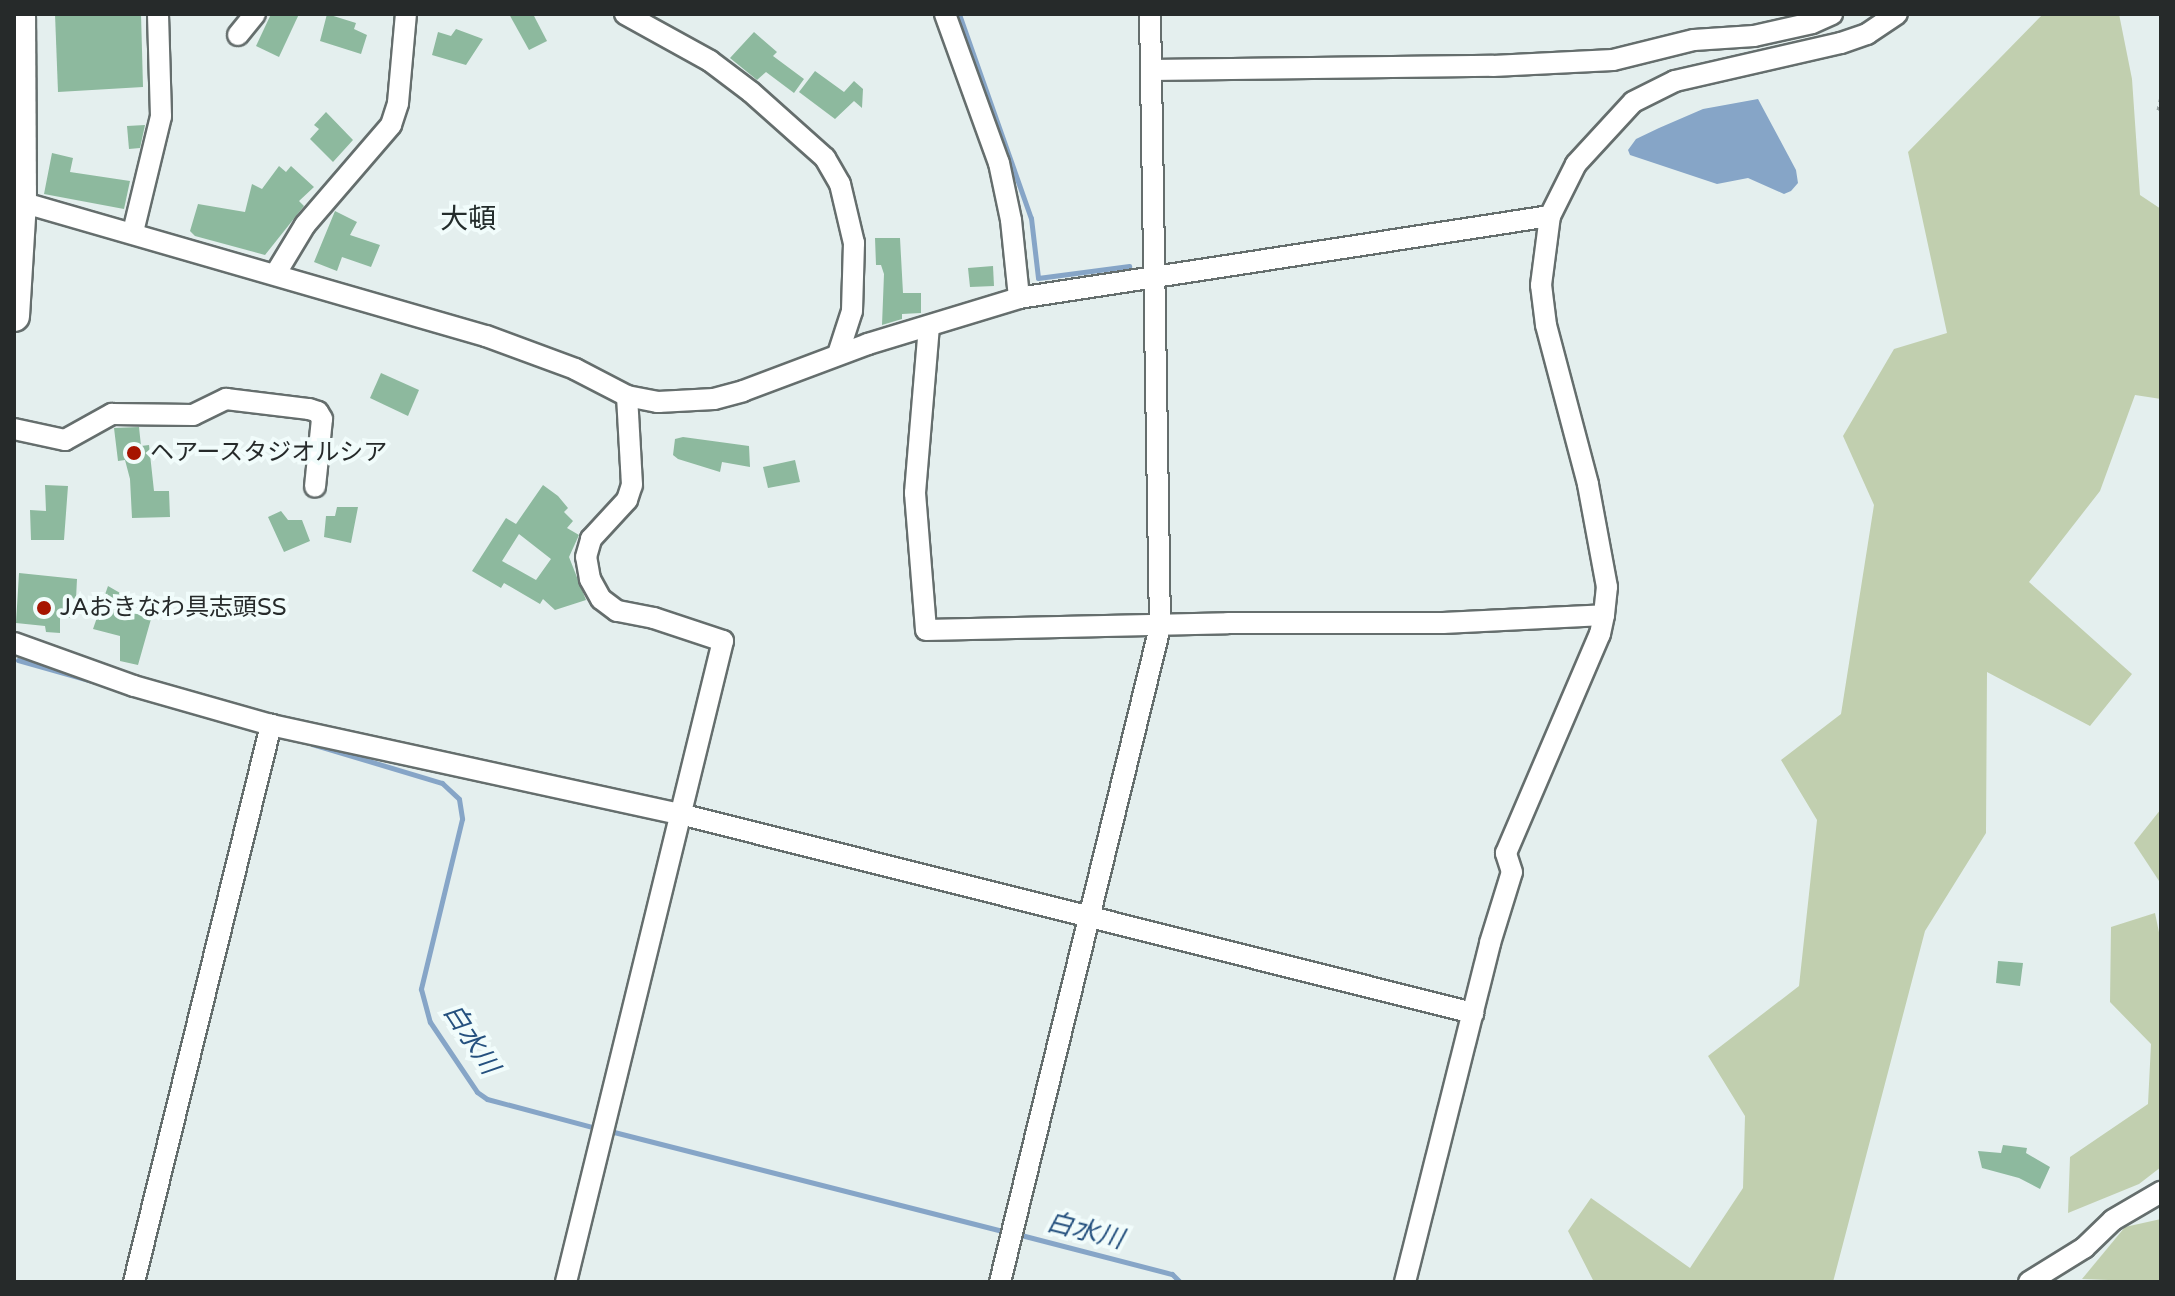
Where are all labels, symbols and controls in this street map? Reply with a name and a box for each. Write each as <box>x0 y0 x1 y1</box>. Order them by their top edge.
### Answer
district label: 大頓 <box>440 202 496 236</box>
place label: ヘアースタジオルシア <box>150 439 389 467</box>
marker: ヘアースタジオルシア <box>125 444 143 462</box>
place label: JAおきなわ具志頭SS <box>60 594 287 622</box>
marker: JAおきなわ具志頭SS <box>35 599 53 617</box>
water label: 白水川 <box>437 998 505 1080</box>
water label: 白水川 <box>1043 1206 1127 1256</box>

